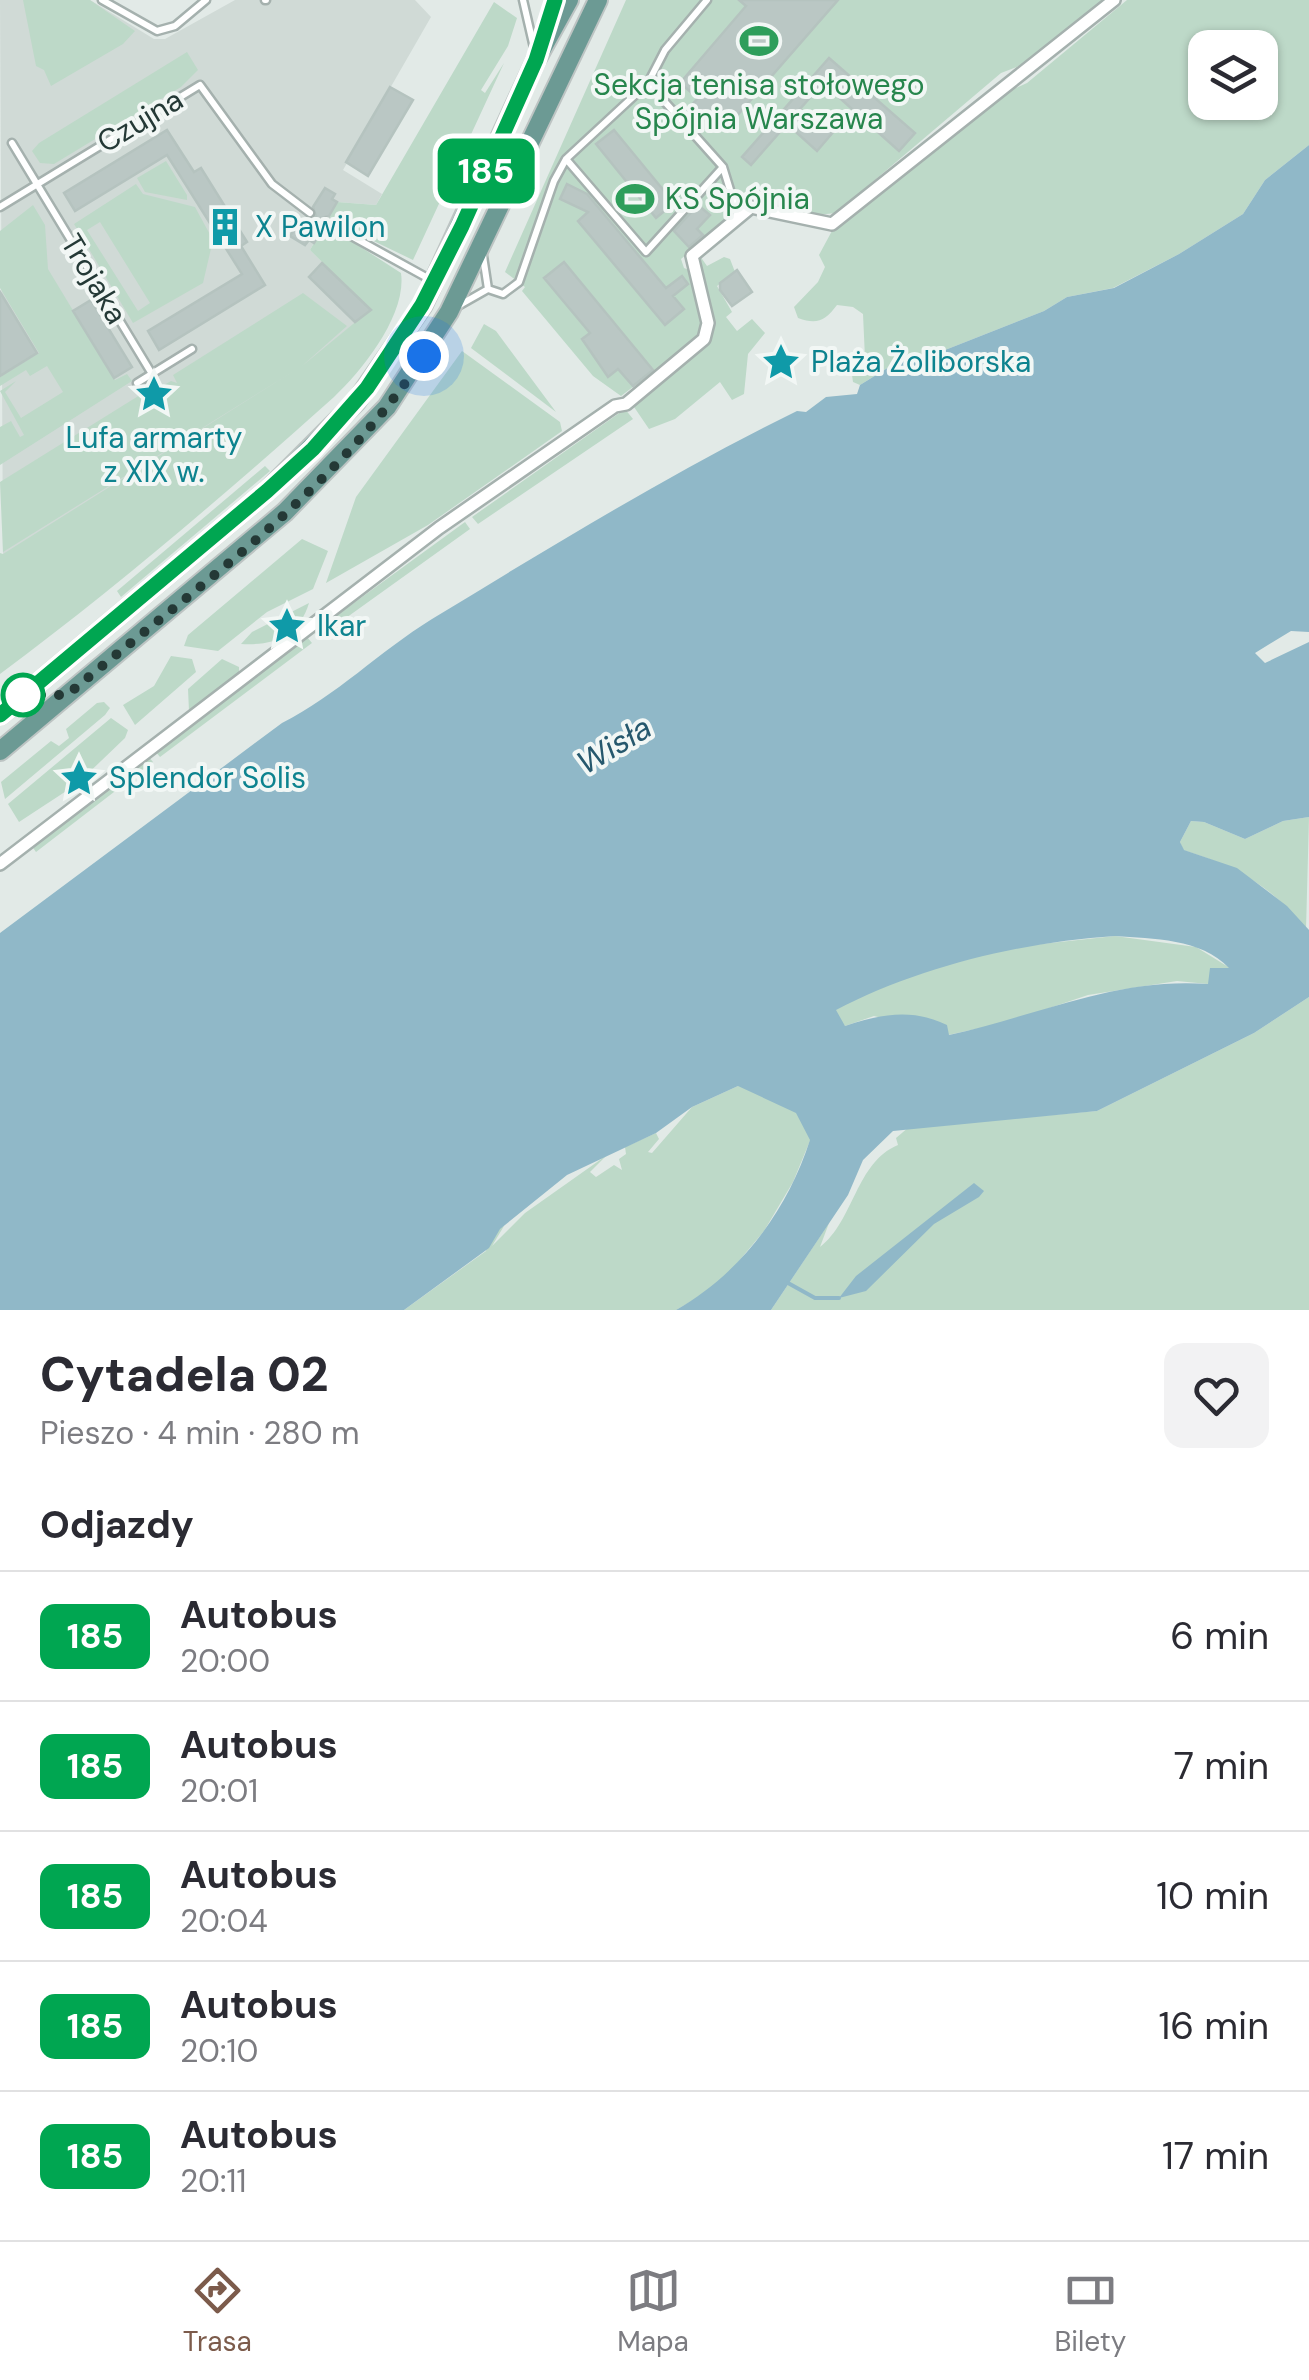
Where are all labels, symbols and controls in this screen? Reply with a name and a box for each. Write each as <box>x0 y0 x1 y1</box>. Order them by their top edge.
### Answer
sports icon: Sekcja tenisa stołowego Spójnia Warszawa <box>738 20 780 62</box>
map controls <box>1188 30 1278 120</box>
button: layers <box>1188 30 1278 120</box>
place label: Sekcja tenisa stołowego Spójnia Warszawa <box>594 65 924 138</box>
street label: Czujna <box>90 80 190 161</box>
line badge: 185 <box>428 138 544 204</box>
text: 185 <box>458 148 514 194</box>
sports icon: KS Spójnia <box>614 178 656 220</box>
place label: KS Spójnia <box>665 179 810 218</box>
building icon: X Pawilon <box>204 206 246 248</box>
place label: X Pawilon <box>255 207 386 246</box>
street label: Trojaka <box>52 227 136 331</box>
your location <box>399 331 449 381</box>
place icon: Plaża Żoliborska <box>760 341 802 383</box>
place label: Plaża Żoliborska <box>811 342 1031 381</box>
place icon: Lufa armarty z XIX w. <box>133 373 175 415</box>
place label: Lufa armarty z XIX w. <box>66 418 243 491</box>
place icon: Ikar <box>266 605 308 647</box>
place label: Ikar <box>317 606 366 645</box>
unlabelled marker <box>2 674 44 716</box>
water label: Wisła <box>569 706 659 784</box>
place icon: Splendor Solis <box>58 757 100 799</box>
place label: Splendor Solis <box>109 758 306 797</box>
text: Cytadela 02 <box>40 1343 329 1406</box>
button: heart <box>1164 1343 1269 1448</box>
text: Pieszo · 4 min · 280 m <box>40 1412 360 1454</box>
text: Odjazdy <box>40 1500 194 1550</box>
text: Autobus <box>180 1590 338 1640</box>
text: 6 min <box>1170 1611 1269 1661</box>
text: 185 <box>67 1613 123 1659</box>
text: 20:00 <box>180 1640 270 1682</box>
text: Autobus <box>180 1720 338 1770</box>
text: 7 min <box>1174 1741 1269 1791</box>
text: 185 <box>67 1743 123 1789</box>
text: 20:01 <box>180 1770 258 1812</box>
text: Autobus <box>180 1850 338 1900</box>
text: 10 min <box>1156 1871 1269 1921</box>
text: 185 <box>67 1873 123 1919</box>
text: 20:04 <box>180 1900 268 1942</box>
text: Autobus <box>180 1980 338 2030</box>
text: 16 min <box>1158 2001 1269 2051</box>
text: 185 <box>67 2003 123 2049</box>
text: 20:10 <box>180 2030 258 2072</box>
text: Autobus <box>180 2110 338 2160</box>
text: 17 min <box>1162 2131 1269 2181</box>
text: 185 <box>67 2133 123 2179</box>
text: 20:11 <box>180 2160 246 2202</box>
tab: Trasa <box>183 2263 252 2360</box>
tab: Mapa <box>617 2263 689 2360</box>
tab: Bilety <box>1054 2263 1126 2360</box>

